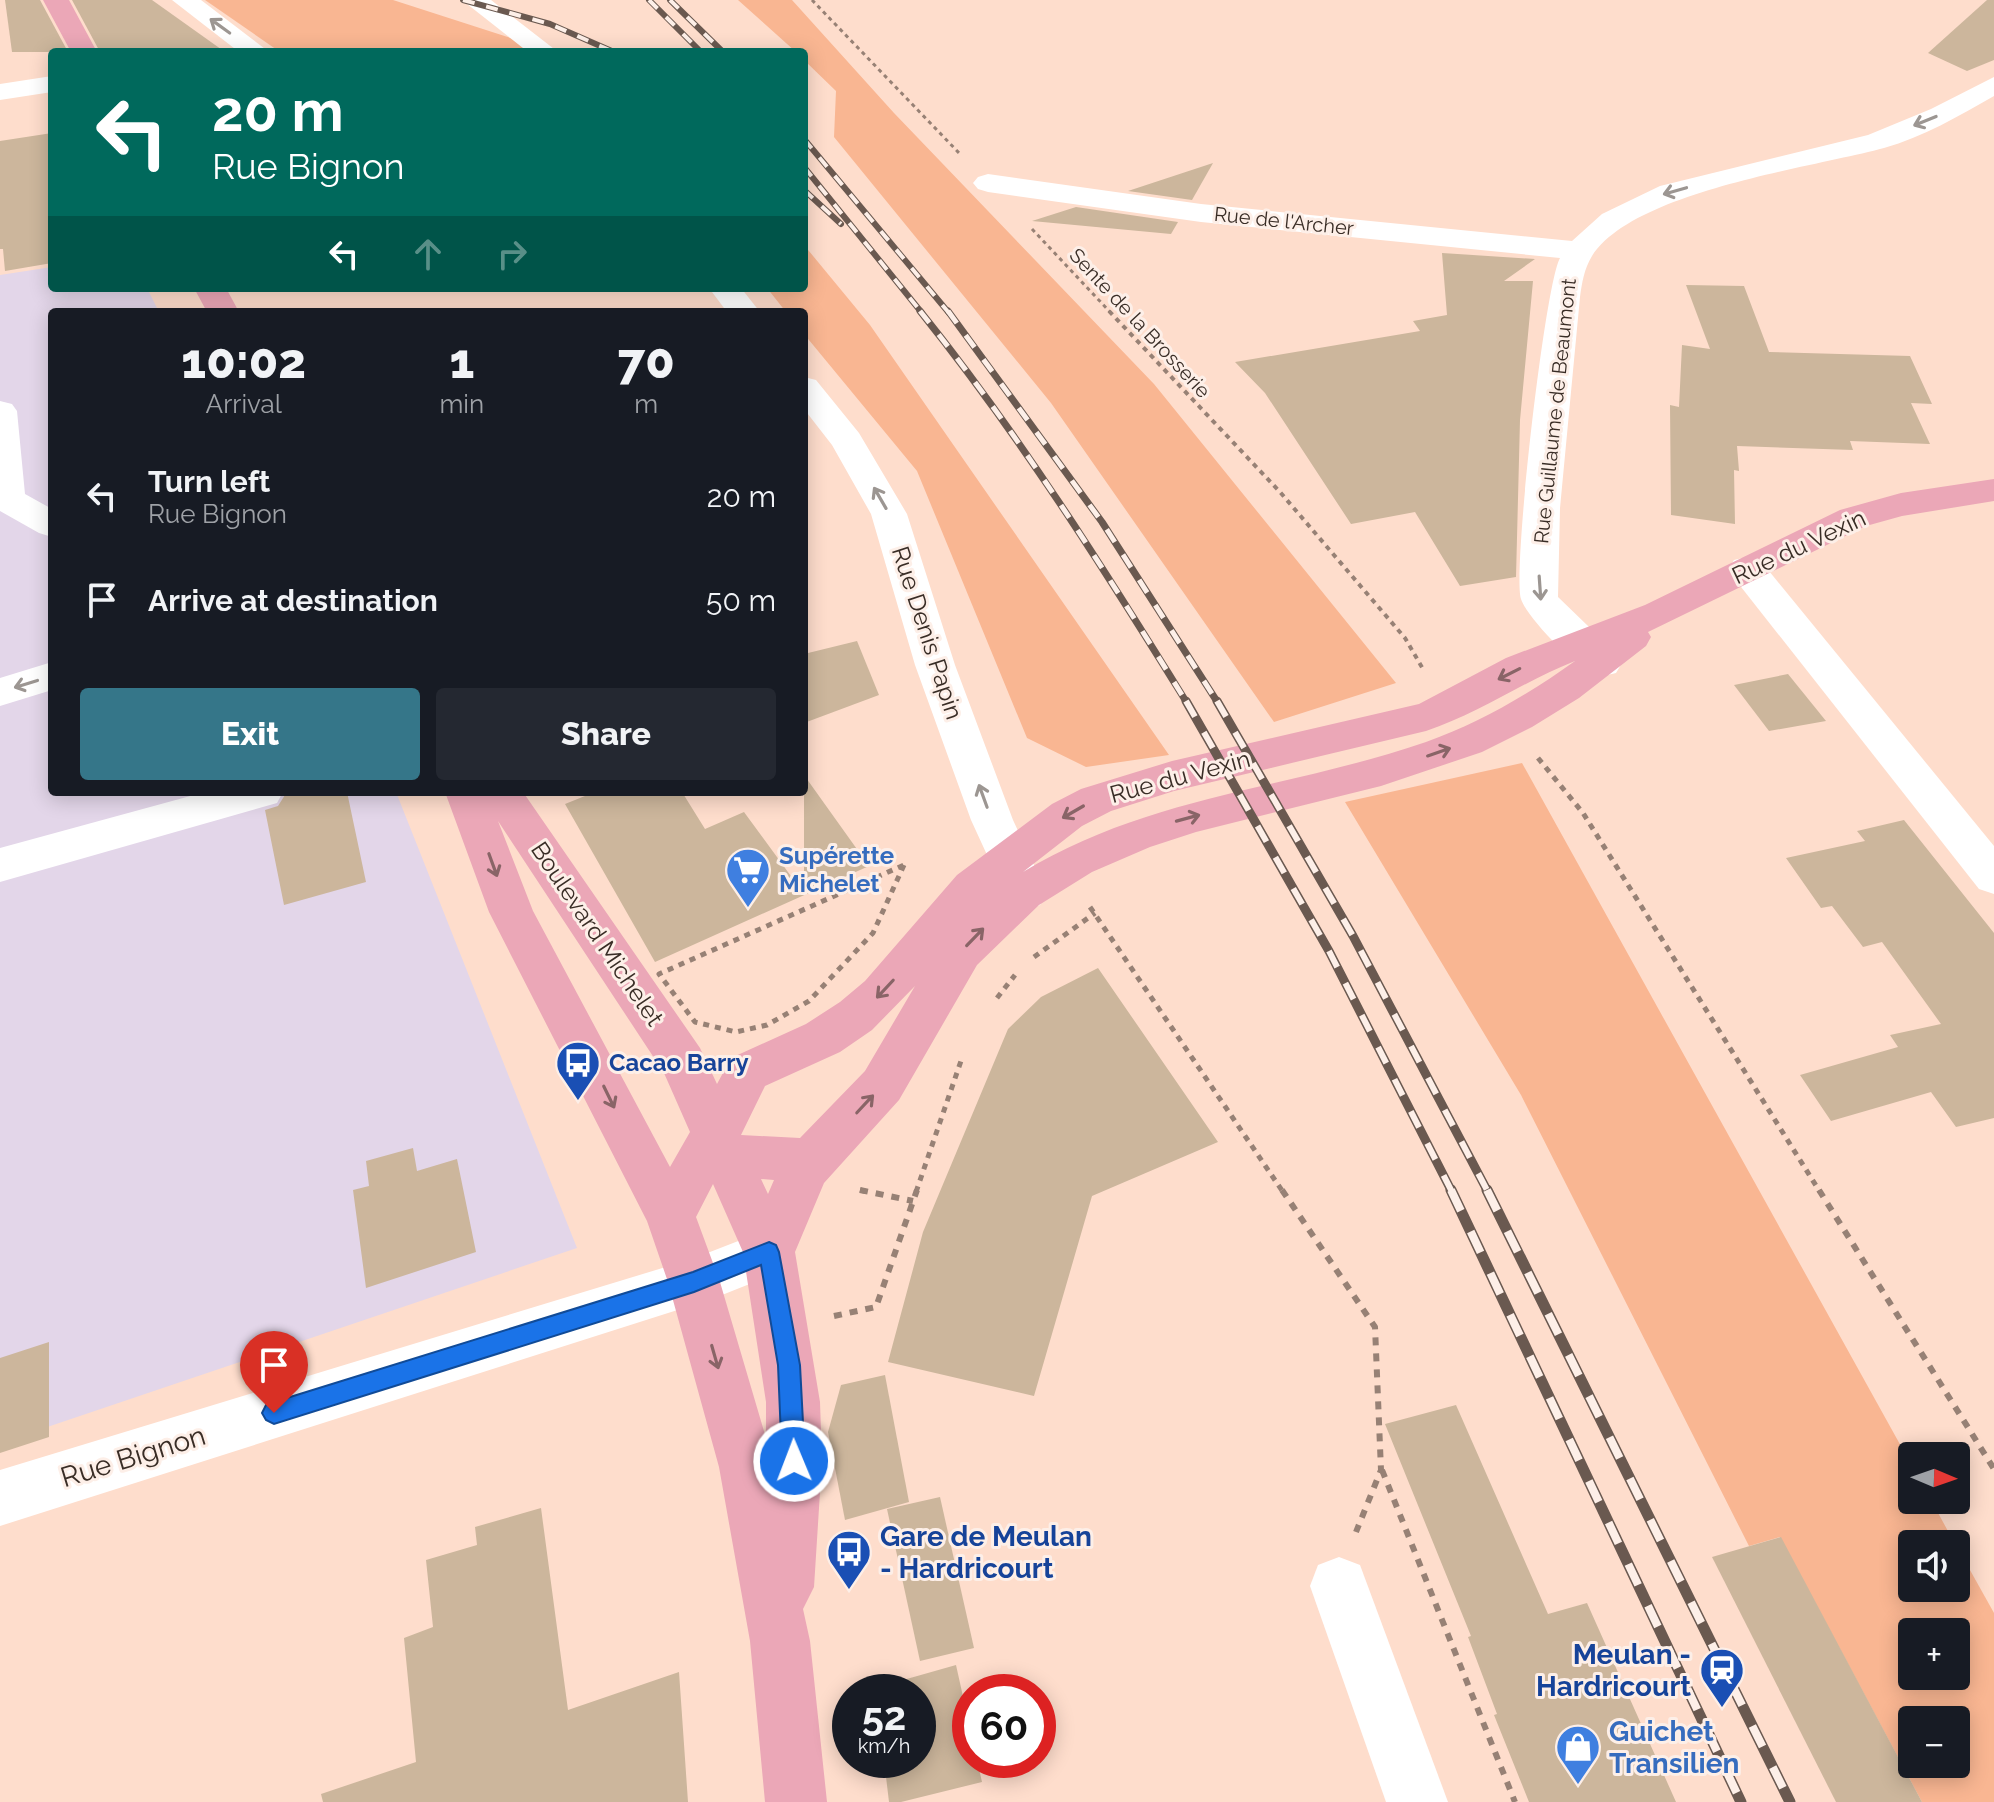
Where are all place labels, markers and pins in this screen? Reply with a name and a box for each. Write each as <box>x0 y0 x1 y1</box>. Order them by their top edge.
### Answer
place label: Supérette Michelet <box>779 841 894 898</box>
supermarket icon: Supérette Michelet <box>724 846 772 909</box>
bus stop icon: Cacao Barry <box>554 1039 602 1102</box>
place label: Cacao Barry <box>609 1048 749 1077</box>
pin <box>240 1331 308 1413</box>
place label: Gare de Meulan - Hardricourt <box>880 1520 1092 1585</box>
bus stop icon: Gare de Meulan - Hardricourt <box>825 1528 873 1591</box>
place label: Meulan - Hardricourt <box>1536 1638 1691 1703</box>
station icon: Meulan - Hardricourt <box>1698 1646 1746 1709</box>
place label: Guichet Transilien <box>1609 1715 1739 1780</box>
shop icon: Guichet Transilien <box>1554 1723 1602 1786</box>

